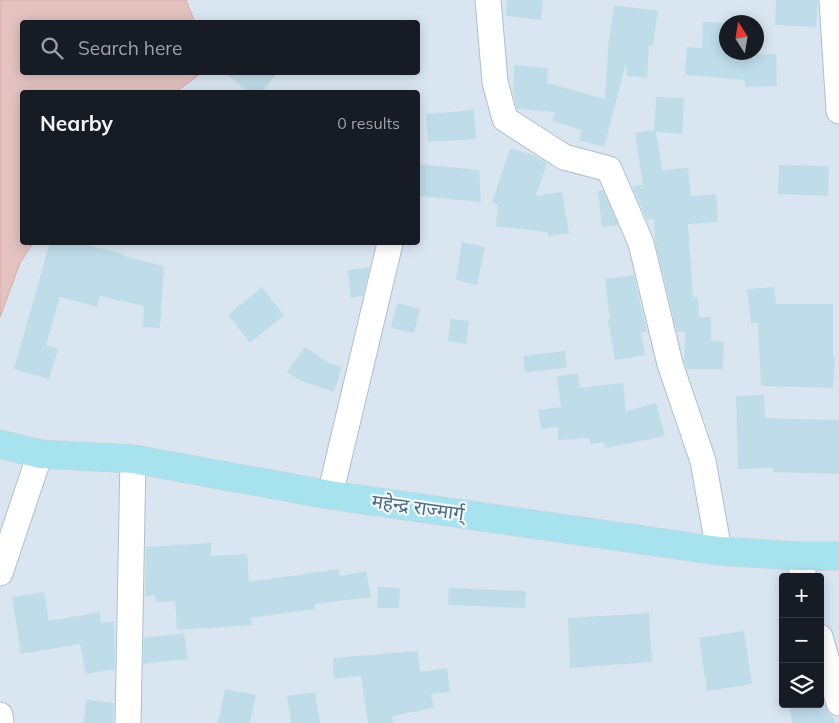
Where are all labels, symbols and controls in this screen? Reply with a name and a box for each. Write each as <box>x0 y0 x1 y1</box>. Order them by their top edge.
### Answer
north arrow <box>719 15 764 60</box>
search box <box>20 20 420 75</box>
icon: search <box>38 34 66 62</box>
text: Search here <box>78 36 182 60</box>
text: Nearby <box>40 110 113 136</box>
text: 0 results <box>337 113 400 133</box>
street label: महेन्द्र राज्मार्ग् <box>370 489 469 526</box>
map controls <box>779 573 824 708</box>
button: + <box>779 573 824 618</box>
button: − <box>779 618 824 663</box>
button: layers <box>779 663 824 708</box>

